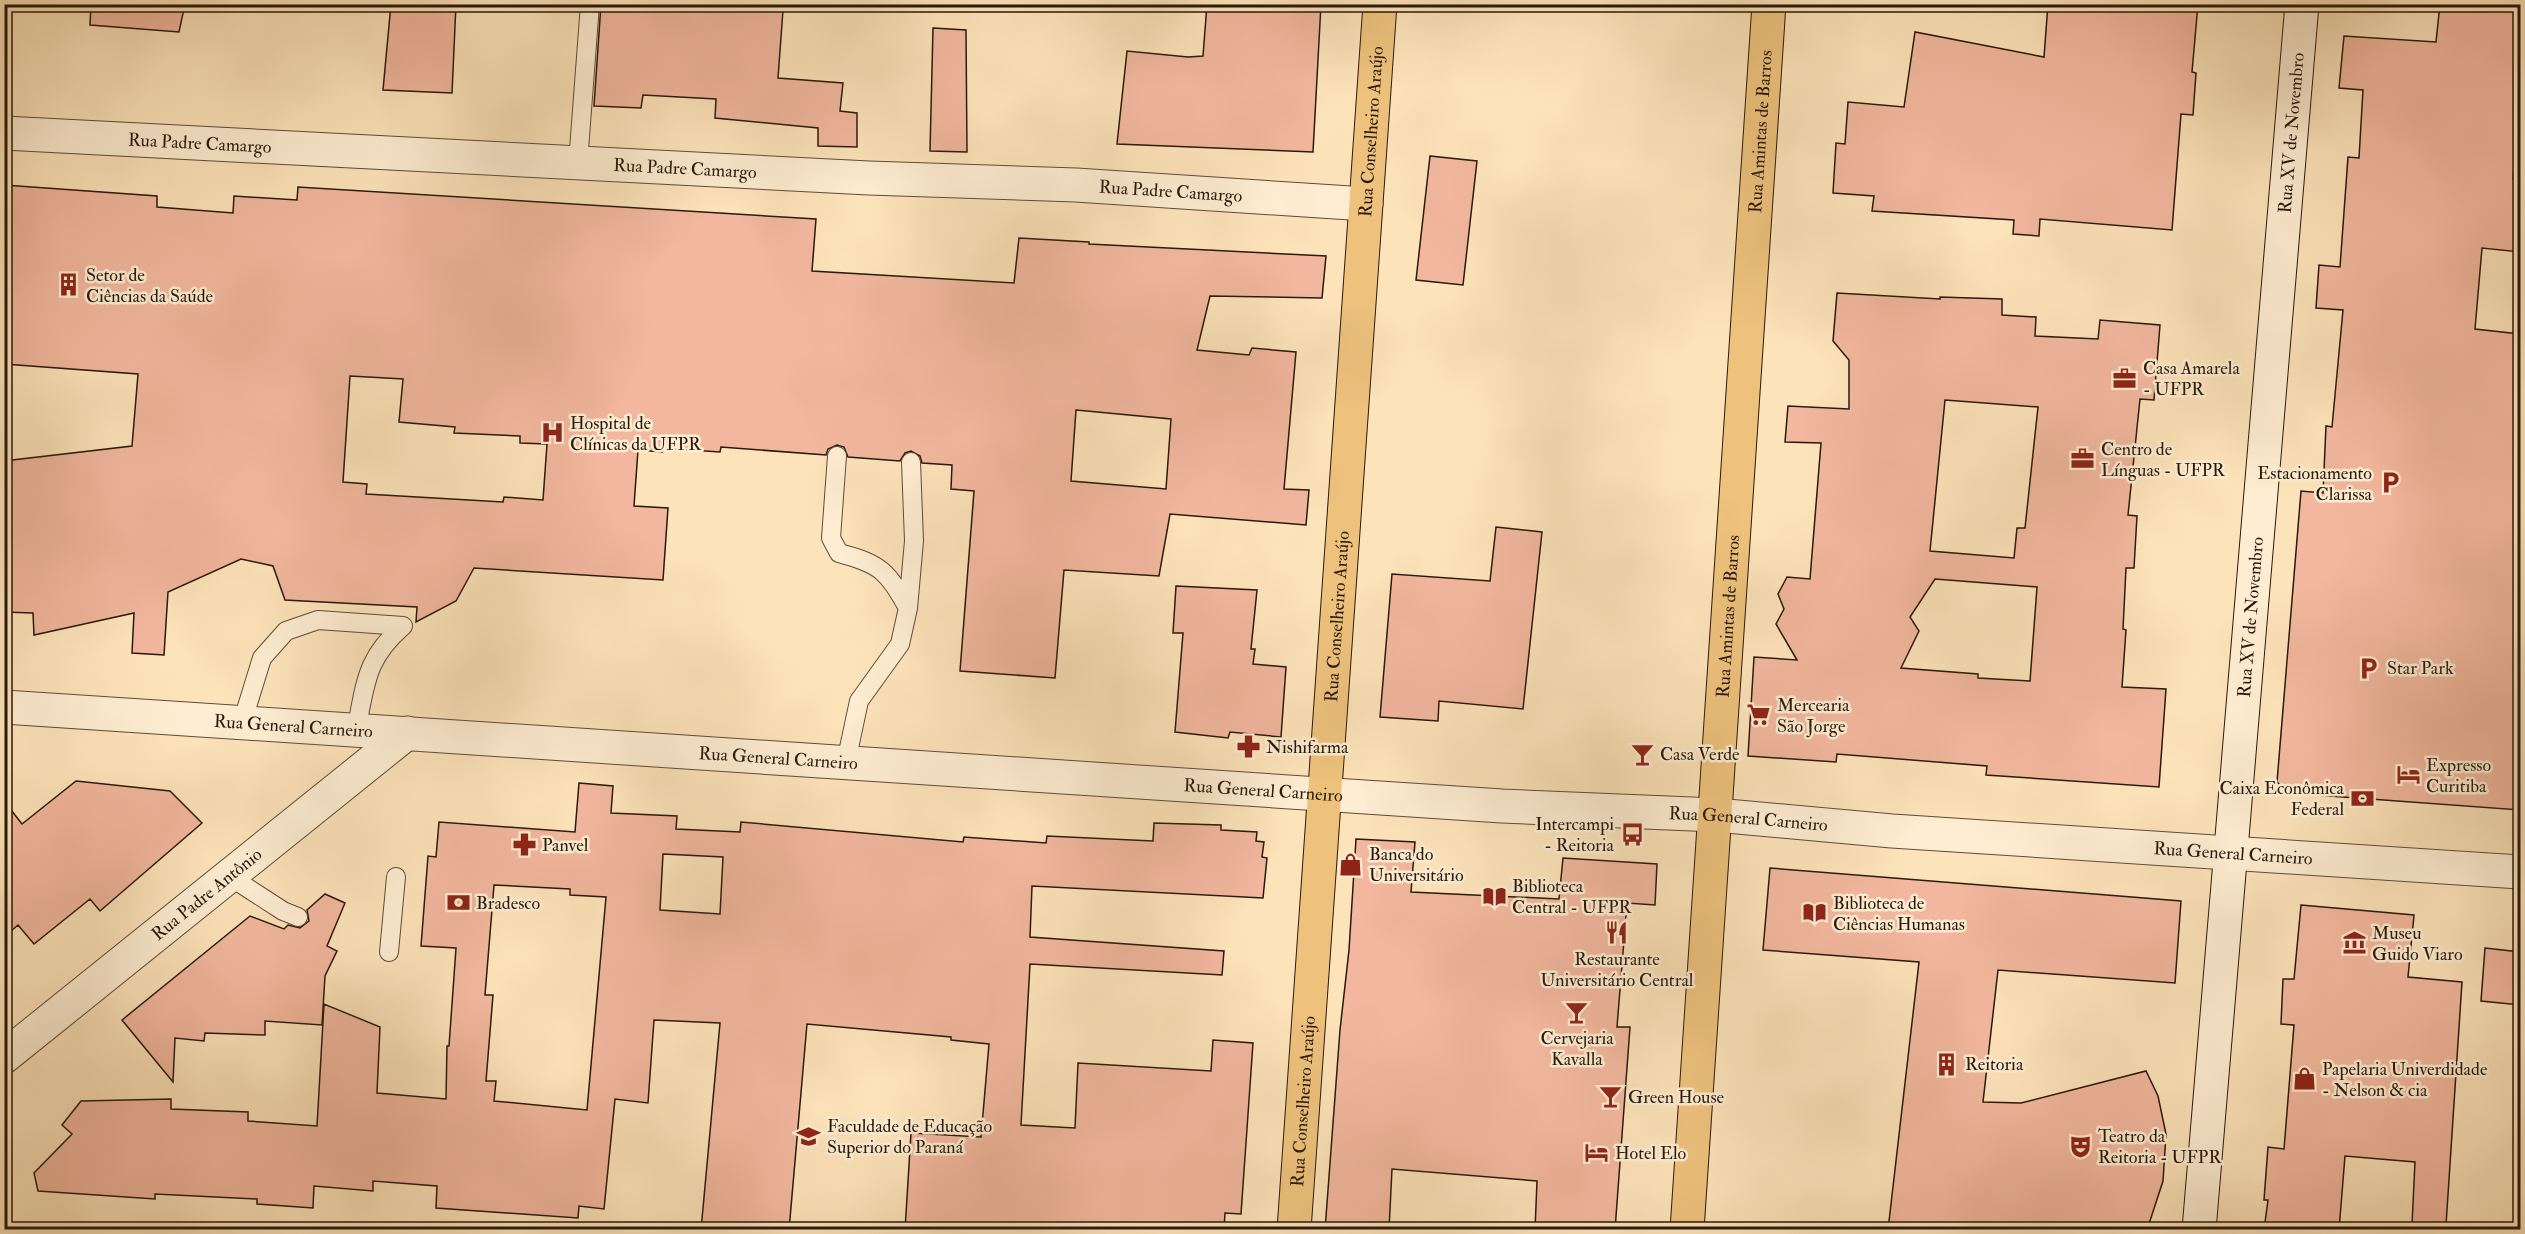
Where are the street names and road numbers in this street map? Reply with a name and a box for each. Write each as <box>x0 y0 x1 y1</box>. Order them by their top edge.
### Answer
street label: Rua Conselheiro Araújo <box>1354 45 1389 218</box>
street label: Rua Amintas de Barros <box>1744 49 1777 214</box>
street label: Rua XV de Novembro <box>2273 51 2309 214</box>
street label: Rua Padre Camargo <box>127 128 272 158</box>
street label: Rua Padre Camargo <box>613 153 758 184</box>
street label: Rua Padre Camargo <box>1098 175 1243 207</box>
street label: Rua Conselheiro Araújo <box>1320 530 1355 703</box>
street label: Rua Amintas de Barros <box>1711 534 1745 699</box>
street label: Rua XV de Novembro <box>2232 536 2269 698</box>
street label: Rua General Carneiro <box>213 709 374 743</box>
street label: Rua General Carneiro <box>698 741 859 775</box>
street label: Rua General Carneiro <box>1183 773 1344 807</box>
street label: Rua General Carneiro <box>1668 802 1829 837</box>
street label: Rua General Carneiro <box>2153 837 2314 870</box>
street label: Rua Padre Antônio <box>147 843 267 945</box>
street label: Rua Conselheiro Araújo <box>1286 1015 1321 1188</box>

